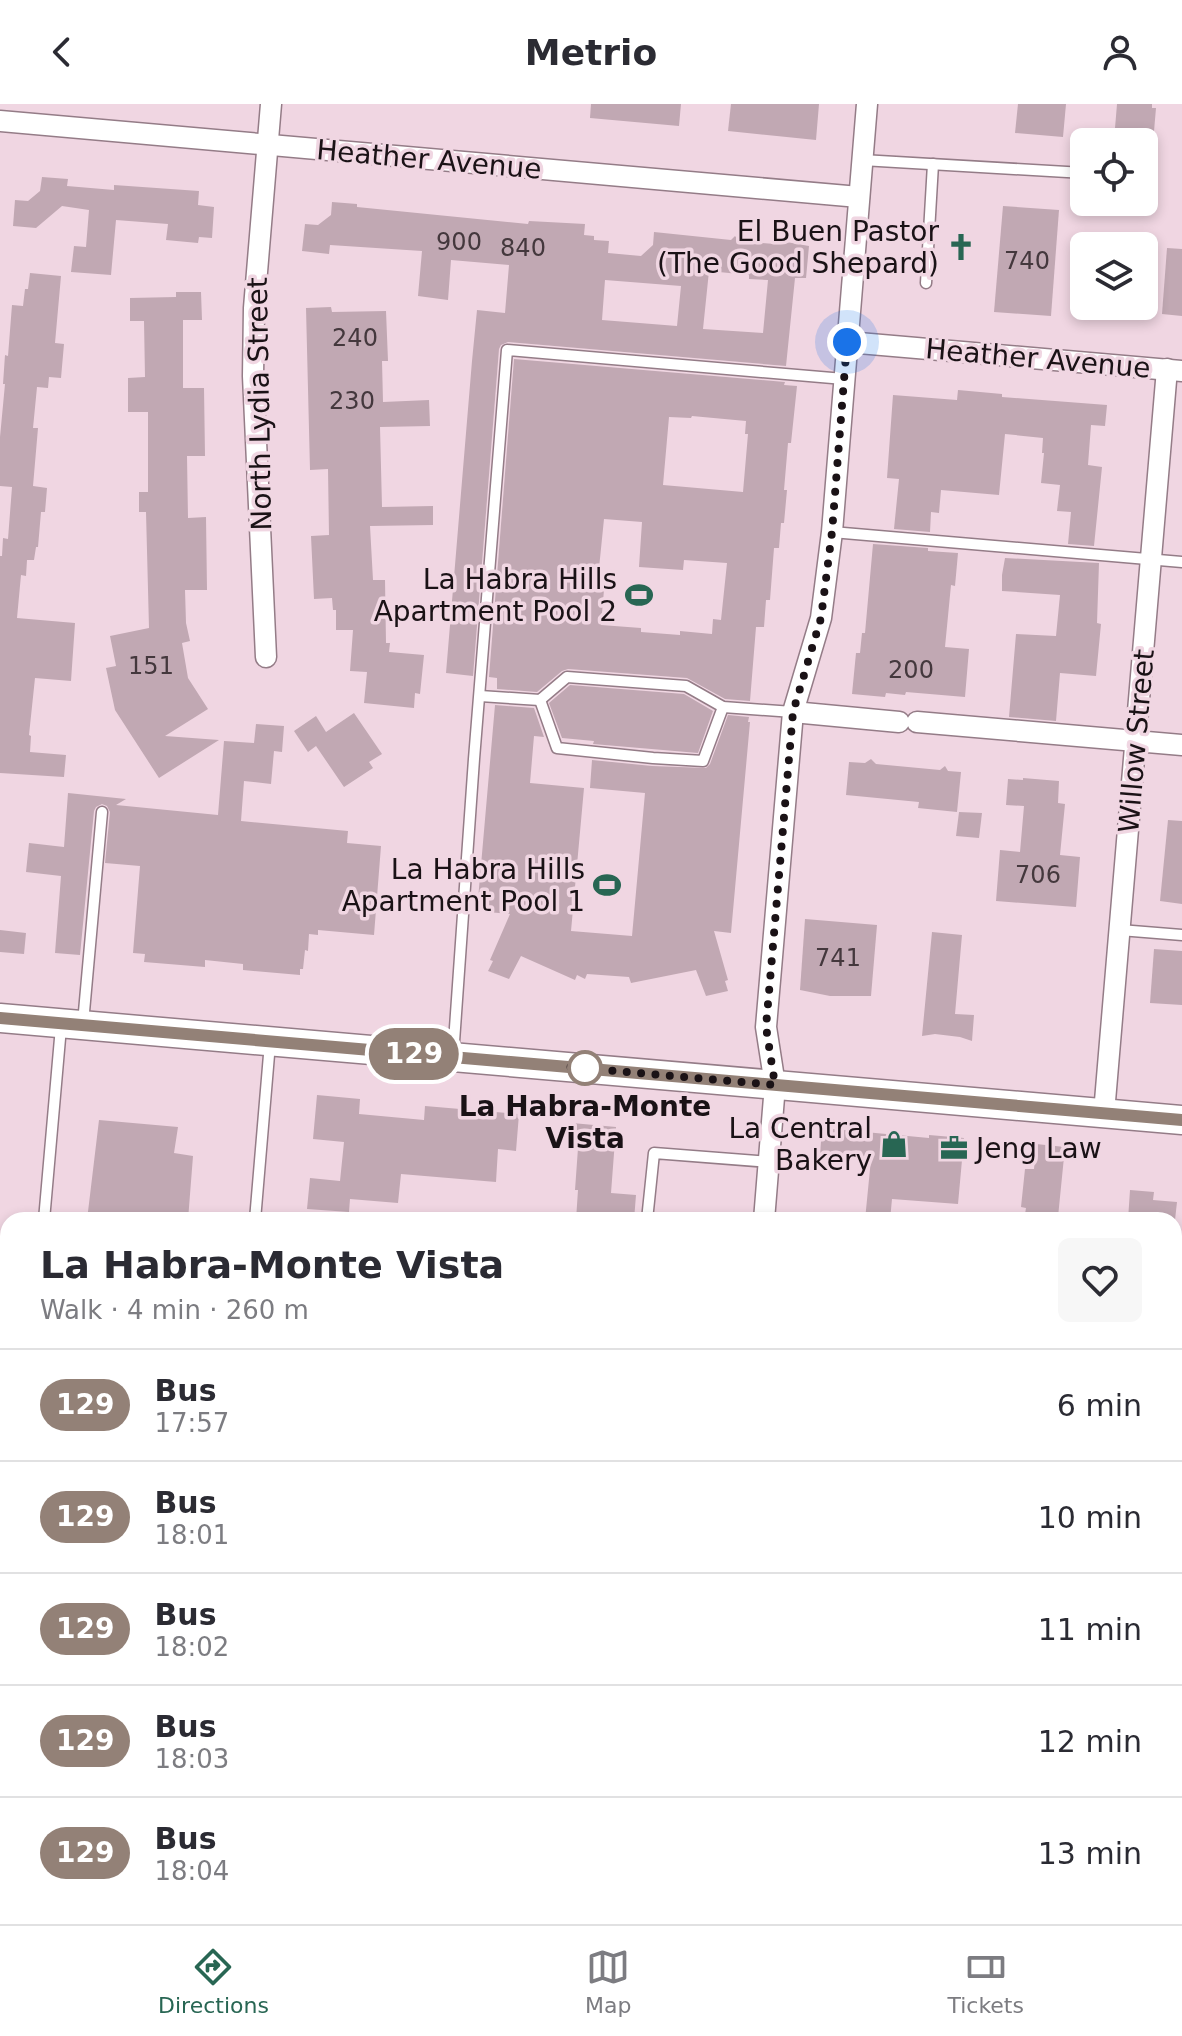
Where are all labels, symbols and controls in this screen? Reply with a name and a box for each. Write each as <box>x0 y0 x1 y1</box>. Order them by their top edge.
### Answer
icon: back <box>40 30 84 74</box>
icon: person <box>1098 30 1142 74</box>
text: Metrio <box>525 32 657 73</box>
map controls <box>1070 128 1158 320</box>
button: locate <box>1070 128 1158 216</box>
street label: Heather Avenue <box>315 133 543 186</box>
place label: El Buen Pastor (The Good Shepard) <box>657 215 939 280</box>
house number: 900 <box>436 228 482 256</box>
church icon: El Buen Pastor (The Good Shepard) <box>946 232 976 262</box>
button: layers <box>1070 232 1158 320</box>
house number: 840 <box>500 234 546 262</box>
house number: 740 <box>1004 247 1050 275</box>
street label: North Lydia Street <box>241 277 278 531</box>
your location <box>827 322 867 362</box>
house number: 240 <box>332 324 378 352</box>
street label: Heather Avenue <box>924 332 1152 385</box>
house number: 230 <box>329 387 375 415</box>
place label: La Habra Hills Apartment Pool 2 <box>374 563 617 628</box>
sports icon: La Habra Hills Apartment Pool 2 <box>624 580 654 610</box>
street label: Willow Street <box>1112 648 1161 834</box>
house number: 151 <box>128 652 174 680</box>
house number: 200 <box>888 656 934 684</box>
place label: La Habra Hills Apartment Pool 1 <box>342 853 585 918</box>
house number: 706 <box>1015 861 1061 889</box>
sports icon: La Habra Hills Apartment Pool 1 <box>592 870 622 900</box>
house number: 741 <box>815 944 861 972</box>
line badge: 129 <box>368 1028 460 1080</box>
text: 129 <box>385 1037 443 1070</box>
marker: La Habra-Monte Vista <box>568 1051 602 1085</box>
place label: La Habra-Monte Vista <box>459 1090 711 1155</box>
place label: La Central Bakery <box>728 1112 872 1177</box>
shop icon: La Central Bakery <box>879 1129 909 1159</box>
place label: Jeng Law <box>974 1132 1102 1165</box>
office icon: Jeng Law <box>939 1133 969 1163</box>
button: heart <box>1058 1238 1142 1322</box>
text: La Habra-Monte Vista <box>40 1243 504 1287</box>
text: Walk · 4 min · 260 m <box>40 1295 309 1325</box>
text: Bus <box>154 1373 217 1408</box>
text: 129 <box>56 1388 114 1421</box>
text: 6 min <box>1057 1388 1142 1423</box>
text: 17:57 <box>154 1408 229 1438</box>
text: Bus <box>154 1485 217 1520</box>
text: 129 <box>56 1500 114 1533</box>
text: 10 min <box>1038 1500 1142 1535</box>
text: 18:01 <box>154 1520 229 1550</box>
text: Bus <box>154 1597 217 1632</box>
text: 129 <box>56 1612 114 1645</box>
text: 11 min <box>1038 1612 1142 1647</box>
text: 18:02 <box>154 1632 229 1662</box>
text: Bus <box>154 1709 217 1744</box>
text: 129 <box>56 1724 114 1757</box>
text: 12 min <box>1038 1724 1142 1759</box>
text: 18:03 <box>154 1744 229 1774</box>
text: Bus <box>154 1821 217 1856</box>
text: 129 <box>56 1836 114 1869</box>
text: 13 min <box>1038 1836 1142 1871</box>
text: 18:04 <box>154 1856 229 1886</box>
tab: Directions <box>158 1945 269 2018</box>
tab: Map <box>585 1945 631 2018</box>
tab: Tickets <box>947 1945 1024 2018</box>

